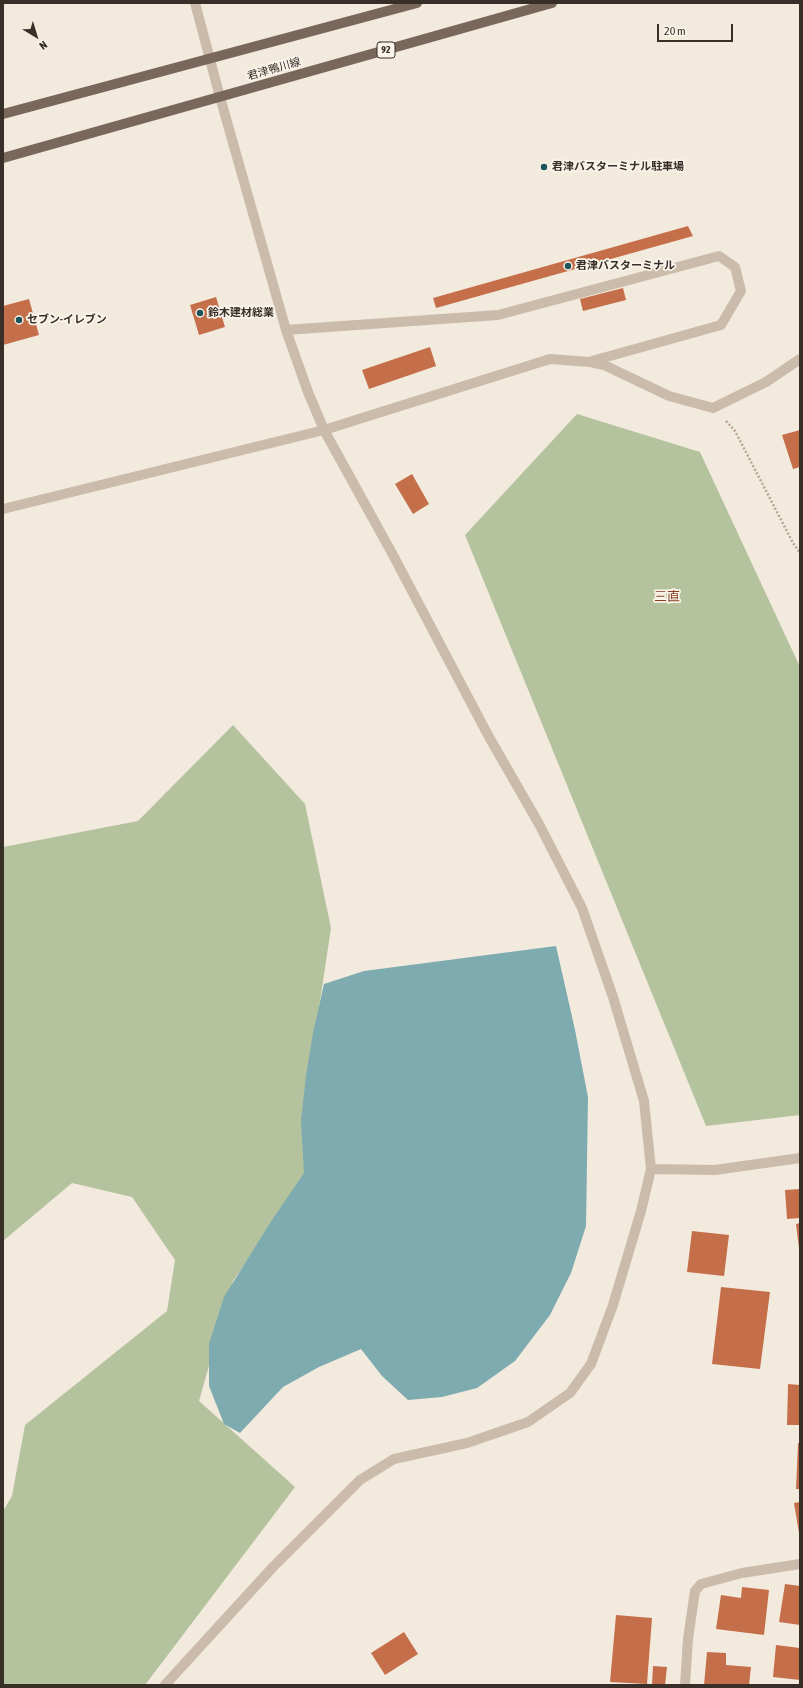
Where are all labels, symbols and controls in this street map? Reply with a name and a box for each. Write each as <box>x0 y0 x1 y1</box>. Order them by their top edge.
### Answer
north arrow <box>16 16 56 56</box>
scale bar <box>659 16 735 42</box>
text: 20 m <box>664 24 686 38</box>
text: N <box>37 39 50 52</box>
road number: 92 <box>377 42 395 58</box>
street label: 君津鴨川線 <box>246 55 302 83</box>
place label: 君津バスターミナル駐車場 <box>552 160 684 174</box>
marker: 君津バスターミナル駐車場 <box>539 162 549 172</box>
place label: 君津バスターミナル <box>576 259 675 273</box>
marker: 君津バスターミナル <box>563 261 573 271</box>
place label: 鈴木建材総業 <box>208 306 274 320</box>
marker: 鈴木建材総業 <box>195 308 205 318</box>
place label: セブン-イレブン <box>27 313 107 327</box>
marker: セブン-イレブン <box>14 315 24 325</box>
district label: 三直 <box>654 589 680 605</box>

